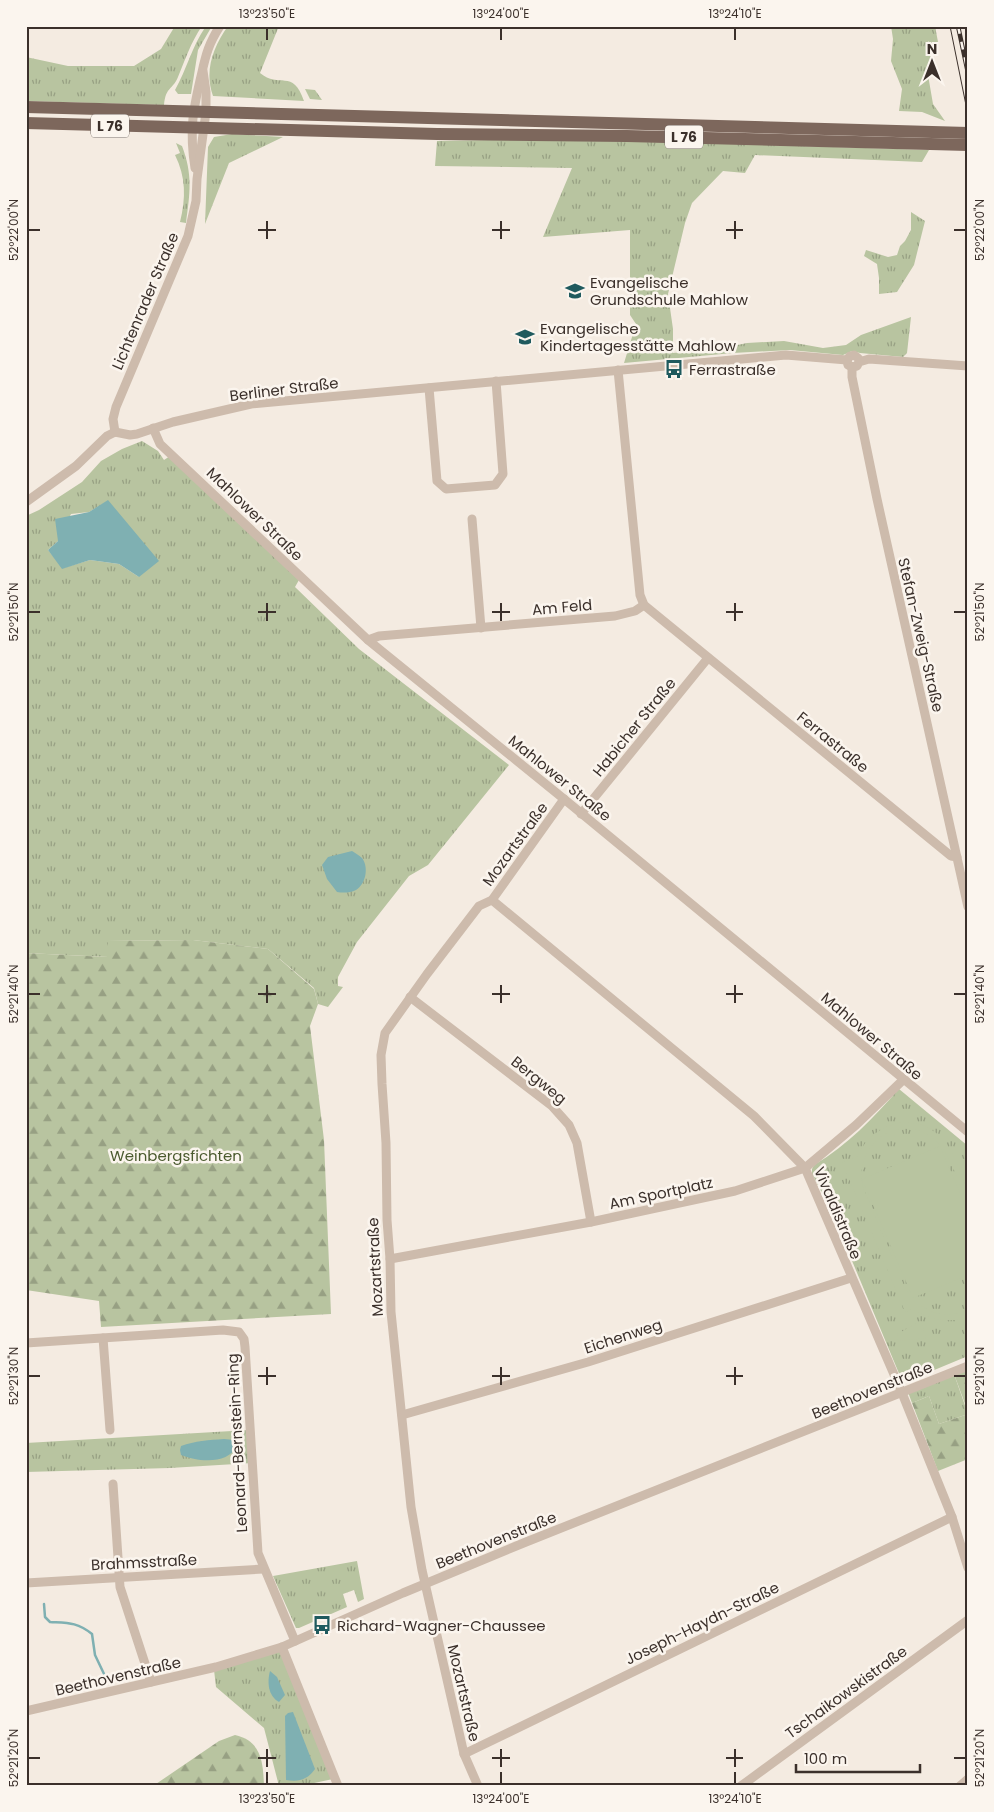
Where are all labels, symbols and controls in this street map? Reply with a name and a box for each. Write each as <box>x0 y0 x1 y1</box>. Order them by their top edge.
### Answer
text: 13°23'50"E <box>239 5 295 22</box>
text: 13°24'00"E <box>473 5 529 22</box>
text: 13°24'10"E <box>708 5 762 22</box>
north arrow <box>906 38 956 88</box>
text: N <box>927 39 937 59</box>
road number: L 76 <box>91 114 129 138</box>
road number: L 76 <box>665 125 703 148</box>
text: 52°22'00"N <box>5 199 22 261</box>
text: 52°22'00"N <box>971 199 988 261</box>
street label: Lichtenrader Straße <box>107 229 183 373</box>
place label: Evangelische Grundschule Mahlow <box>590 272 749 310</box>
school or university icon: Evangelische Grundschule Mahlow <box>564 280 586 302</box>
place label: Evangelische Kindertagesstätte Mahlow <box>540 318 737 356</box>
school or university icon: Evangelische Kindertagesstätte Mahlow <box>514 326 536 348</box>
bus stop icon: Ferrastraße <box>663 358 685 380</box>
place label: Ferrastraße <box>689 359 776 380</box>
street label: Berliner Straße <box>228 372 340 406</box>
street label: Mahlower Straße <box>202 462 308 566</box>
street label: Stefan-Zweig-Straße <box>893 556 949 714</box>
text: 52°21'50"N <box>5 582 22 642</box>
text: 52°21'50"N <box>971 582 988 642</box>
street label: Am Feld <box>531 594 593 620</box>
street label: Habicher Straße <box>588 673 680 781</box>
street label: Ferrastraße <box>793 707 873 777</box>
street label: Mahlower Straße <box>504 730 616 826</box>
street label: Mozartstraße <box>477 798 553 890</box>
text: 52°21'40"N <box>5 964 22 1024</box>
text: 52°21'40"N <box>971 964 988 1024</box>
street label: Mahlower Straße <box>817 987 927 1085</box>
street label: Bergweg <box>507 1051 571 1109</box>
park label: Weinbergsfichten <box>110 1145 242 1166</box>
street label: Vivaldistraße <box>809 1164 867 1262</box>
street label: Am Sportplatz <box>607 1172 715 1214</box>
street label: Mozartstraße <box>362 1217 388 1317</box>
street label: Eichenweg <box>581 1314 665 1358</box>
text: 52°21'30"N <box>5 1347 22 1405</box>
text: 52°21'30"N <box>971 1347 988 1405</box>
street label: Leonard-Bernstein-Ring <box>222 1353 252 1533</box>
street label: Beethovenstraße <box>809 1356 935 1424</box>
street label: Beethovenstraße <box>433 1506 559 1574</box>
street label: Brahmsstraße <box>90 1549 198 1575</box>
street label: Joseph-Haydn-Straße <box>621 1576 783 1670</box>
bus stop icon: Richard-Wagner-Chaussee <box>311 1614 333 1636</box>
place label: Richard-Wagner-Chaussee <box>337 1615 546 1636</box>
street label: Tschaikowskistraße <box>781 1641 911 1743</box>
street label: Mozartstraße <box>443 1642 485 1744</box>
street label: Beethovenstraße <box>53 1651 183 1701</box>
text: 52°21'20"N <box>5 1729 22 1787</box>
text: 52°21'20"N <box>971 1729 988 1787</box>
scale bar <box>796 1742 920 1774</box>
text: 100 m <box>804 1748 847 1769</box>
text: 13°23'50"E <box>239 1790 295 1807</box>
text: 13°24'00"E <box>473 1790 529 1807</box>
text: 13°24'10"E <box>708 1790 762 1807</box>

